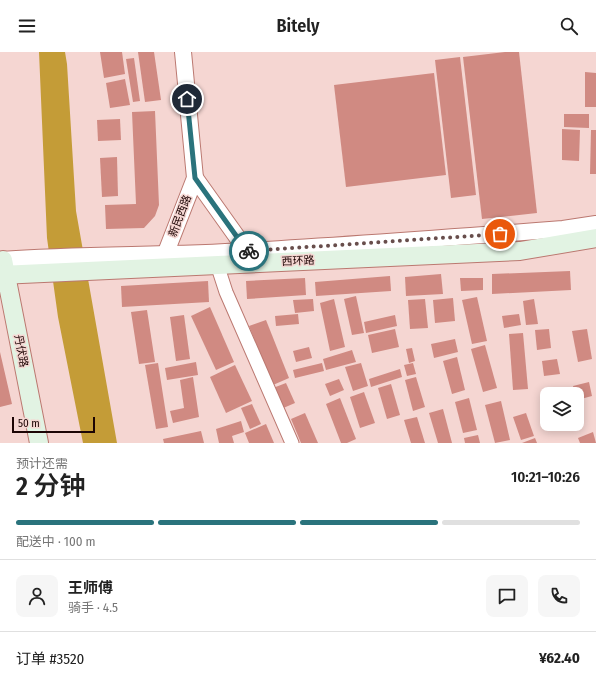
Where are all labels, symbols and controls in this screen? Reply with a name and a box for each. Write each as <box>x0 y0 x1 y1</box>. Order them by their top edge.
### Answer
icon: menu <box>16 15 38 37</box>
text: Bitely <box>277 15 319 37</box>
icon: search <box>558 15 580 37</box>
pin <box>170 82 204 116</box>
icon: home <box>176 88 198 110</box>
street label: 新民西路 <box>166 193 194 239</box>
pin <box>483 217 517 251</box>
icon: bag <box>489 223 511 245</box>
courier <box>229 231 269 271</box>
icon: bike <box>238 240 260 262</box>
street label: 西环路 <box>281 254 315 268</box>
street label: 丹伏路 <box>11 334 31 368</box>
map controls <box>540 387 584 431</box>
button: layers <box>540 387 584 431</box>
scale bar <box>12 415 95 434</box>
text: 50 m <box>18 417 40 430</box>
text: 预计还需 <box>16 456 68 471</box>
text: 10:21–10:26 <box>511 468 580 486</box>
text: 2 分钟 <box>16 471 86 502</box>
text: 配送中 · 100 m <box>16 534 96 549</box>
button: person <box>16 575 58 617</box>
button: chat <box>486 575 528 617</box>
button: phone <box>538 575 580 617</box>
text: 王师傅 <box>68 579 113 597</box>
text: 骑手 · 4.5 <box>68 600 118 615</box>
text: ¥62.40 <box>539 649 580 667</box>
text: 订单 #3520 <box>16 650 84 668</box>

